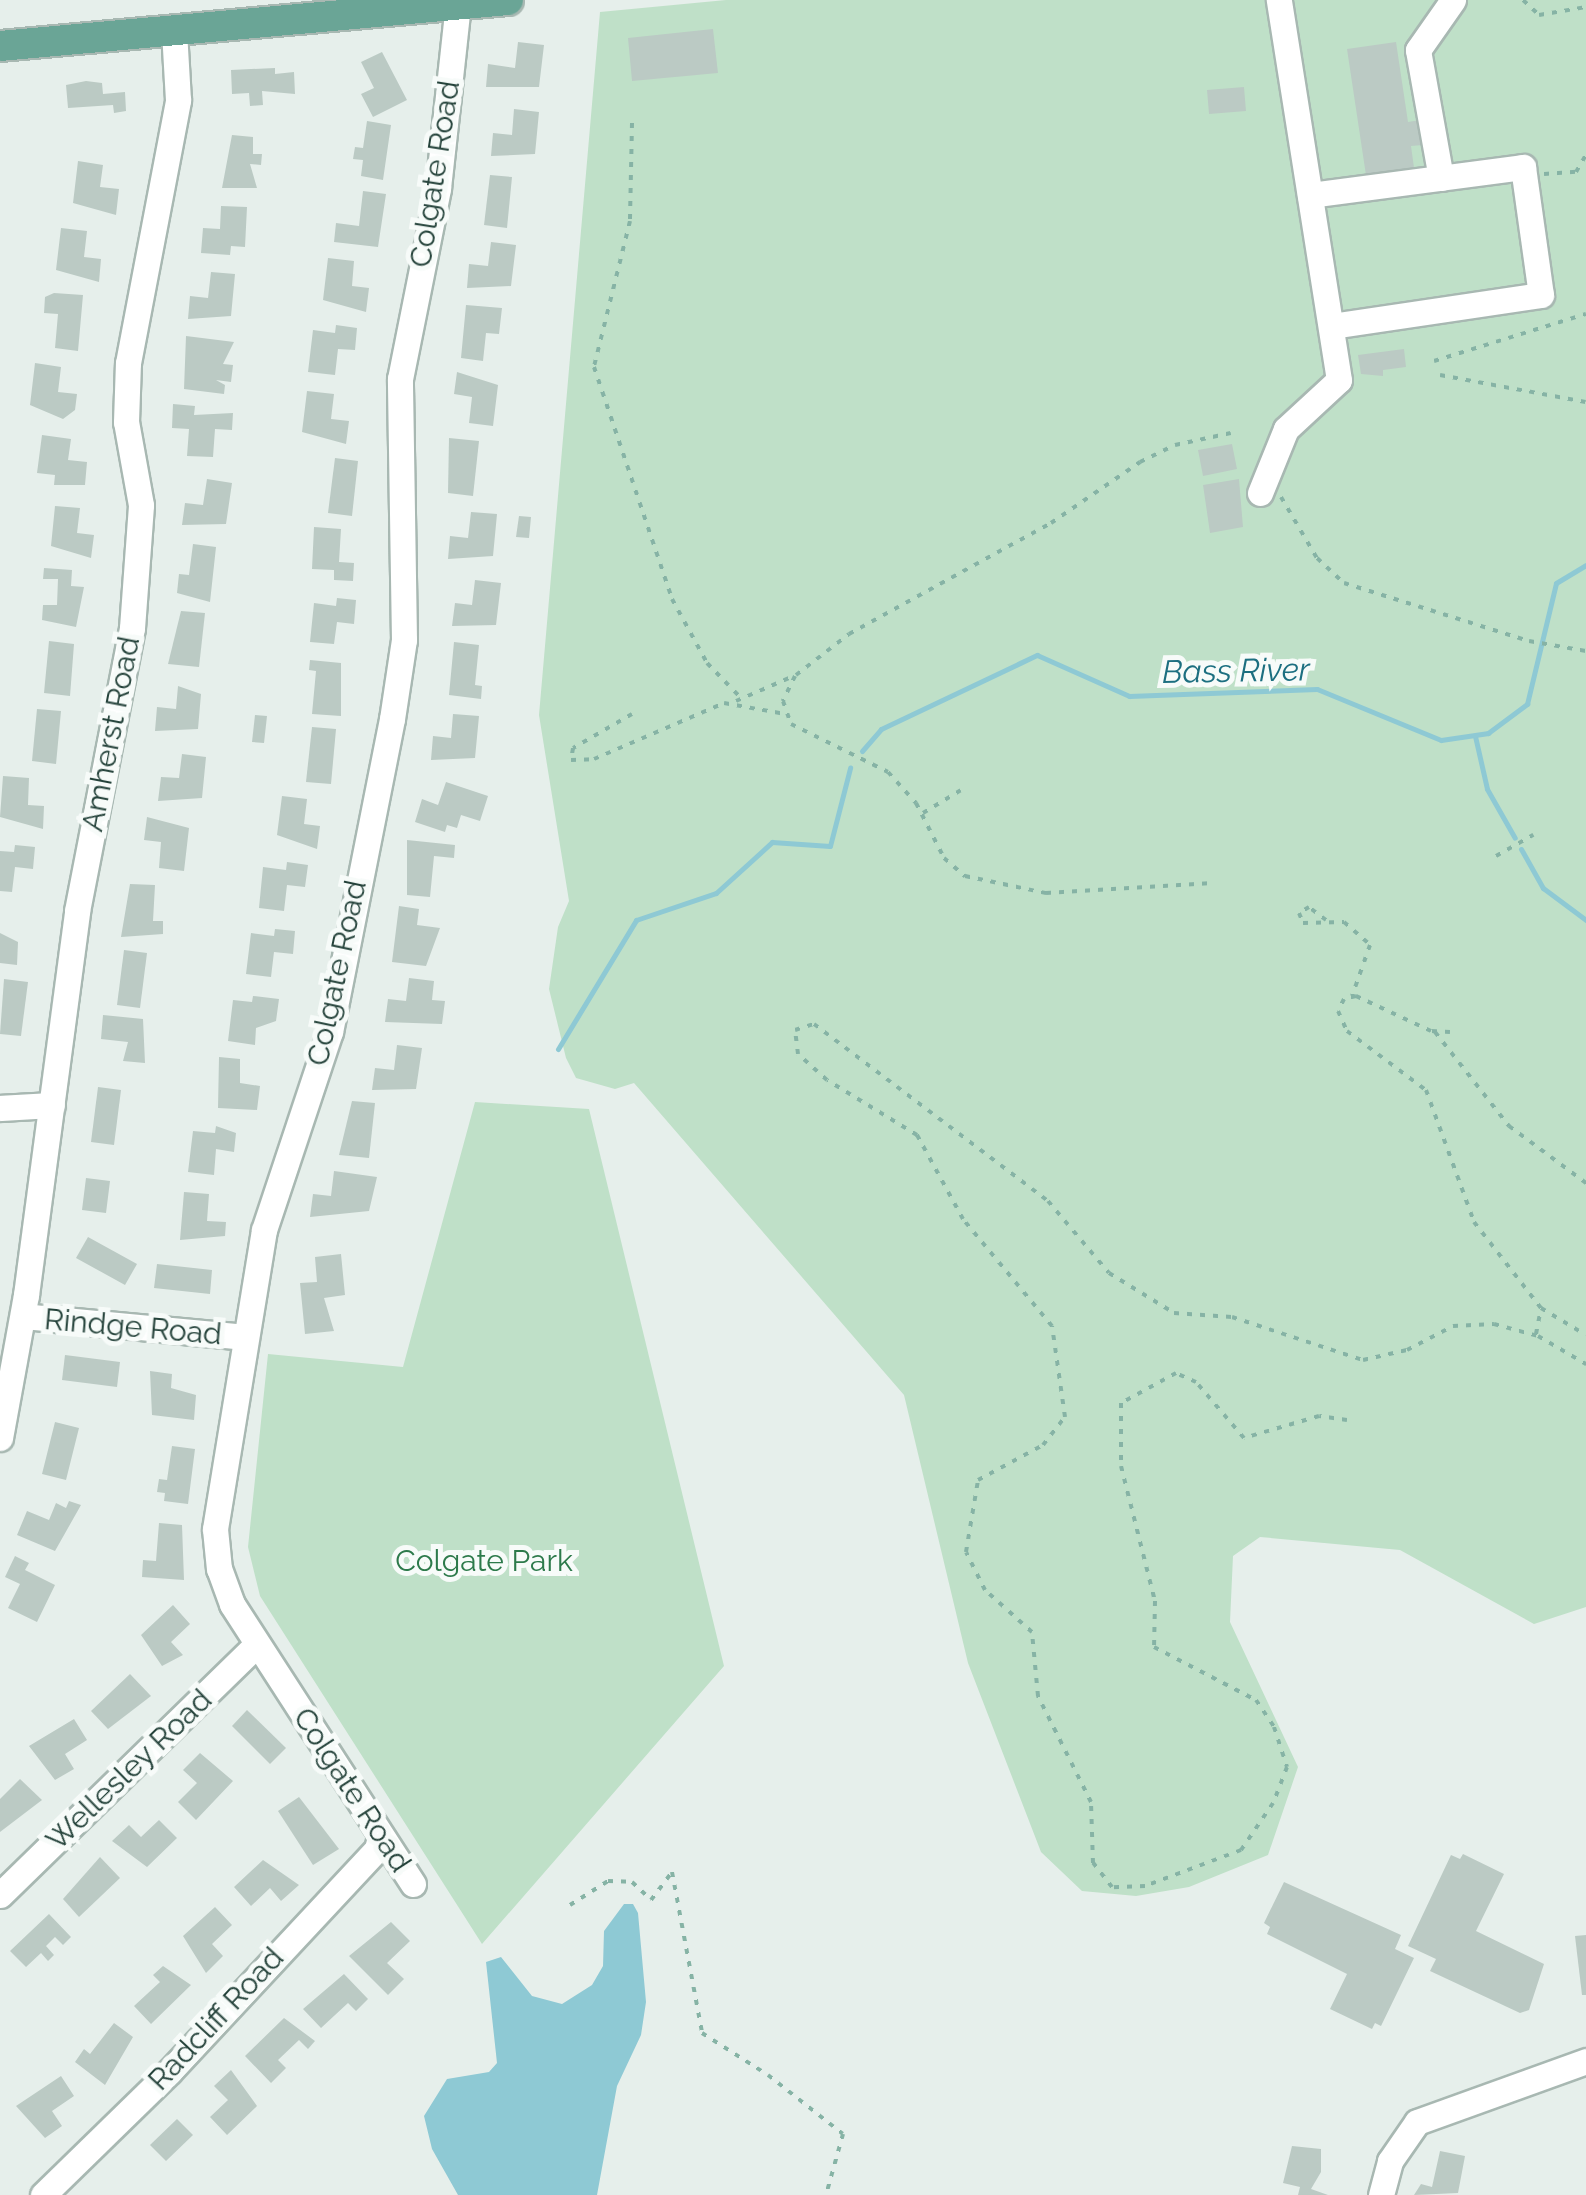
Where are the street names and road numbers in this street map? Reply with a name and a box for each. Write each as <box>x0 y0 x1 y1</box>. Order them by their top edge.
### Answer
street label: Colgate Road <box>402 78 468 270</box>
street label: Amherst Road <box>74 634 148 834</box>
street label: Colgate Road <box>300 877 374 1069</box>
street label: Rindge Road <box>43 1301 223 1353</box>
street label: Wellesley Road <box>39 1682 219 1858</box>
street label: Colgate Road <box>286 1701 418 1879</box>
street label: Radcliff Road <box>141 1940 291 2098</box>

